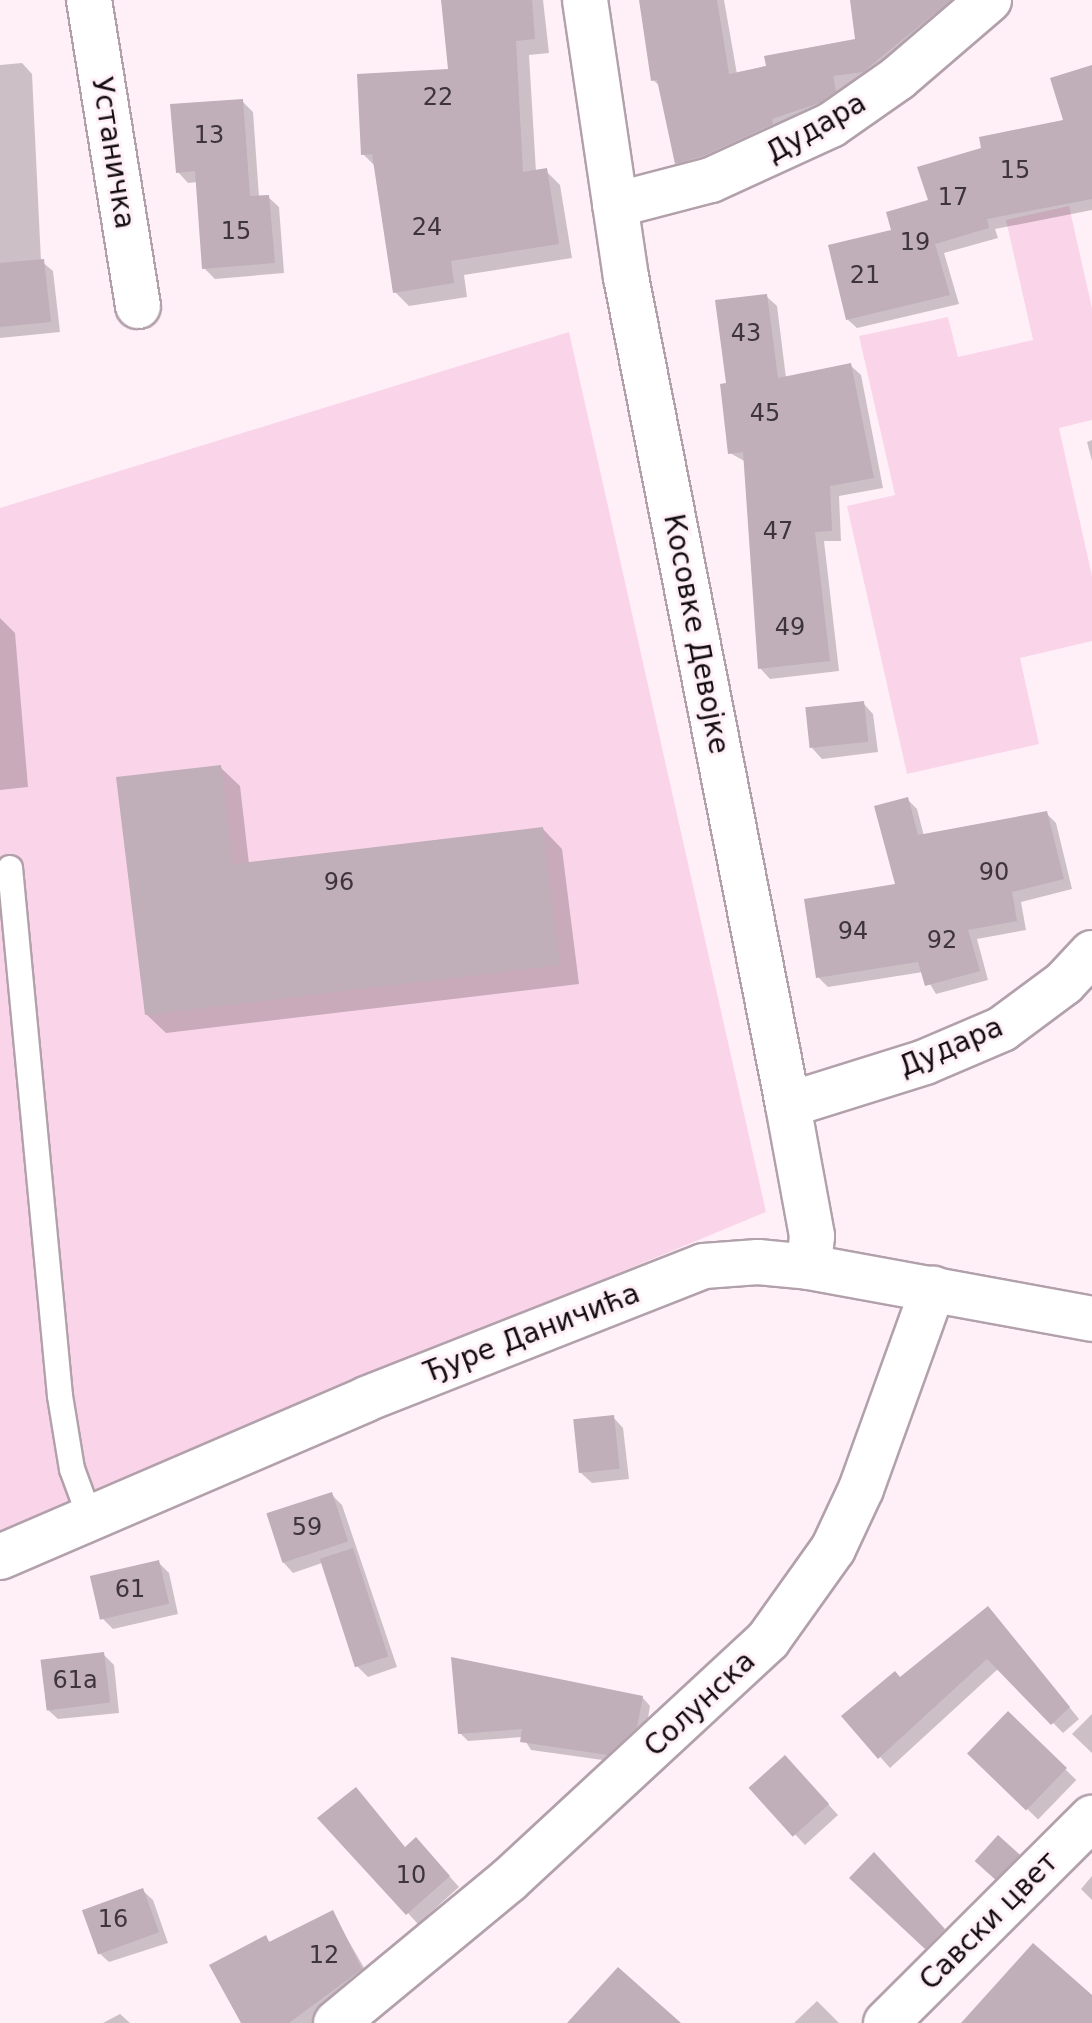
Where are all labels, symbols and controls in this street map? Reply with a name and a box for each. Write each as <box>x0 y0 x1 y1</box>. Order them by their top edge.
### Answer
street label: Устаничка <box>84 75 142 231</box>
house number: 22 <box>423 84 453 112</box>
street label: Дудара <box>760 86 872 170</box>
house number: 13 <box>194 122 224 150</box>
house number: 15 <box>1000 157 1030 185</box>
house number: 17 <box>938 184 968 212</box>
house number: 24 <box>412 214 442 242</box>
house number: 15 <box>221 218 251 246</box>
house number: 19 <box>900 229 930 257</box>
house number: 21 <box>850 262 880 290</box>
house number: 43 <box>731 320 761 348</box>
house number: 45 <box>750 400 780 428</box>
street label: Косовке Девојке <box>656 511 736 757</box>
house number: 47 <box>763 518 793 546</box>
house number: 49 <box>775 614 805 642</box>
house number: 90 <box>979 859 1009 887</box>
house number: 96 <box>324 869 354 897</box>
house number: 94 <box>838 918 868 946</box>
house number: 92 <box>927 927 957 955</box>
street label: Дудара <box>894 1010 1008 1084</box>
street label: Ђуре Даничића <box>419 1276 645 1390</box>
house number: 59 <box>292 1514 322 1542</box>
house number: 61 <box>115 1576 145 1604</box>
street label: Солунска <box>638 1644 762 1764</box>
house number: 61a <box>52 1667 98 1695</box>
street label: Савски цвет <box>913 1845 1065 1997</box>
house number: 10 <box>396 1862 426 1890</box>
house number: 16 <box>98 1906 128 1934</box>
house number: 12 <box>309 1942 339 1970</box>

